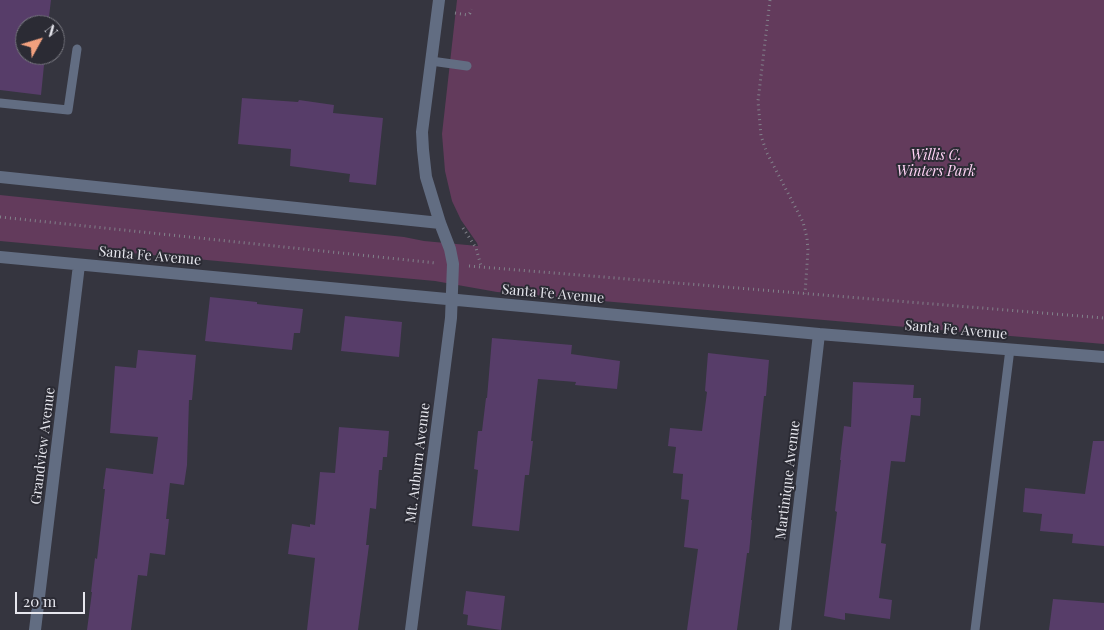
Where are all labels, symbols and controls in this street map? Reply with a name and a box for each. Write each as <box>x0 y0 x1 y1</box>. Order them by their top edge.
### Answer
north arrow <box>15 15 65 65</box>
text: N <box>41 21 62 41</box>
park label: Willis C. Winters Park <box>896 148 976 180</box>
street label: Santa Fe Avenue <box>98 243 202 269</box>
street label: Santa Fe Avenue <box>501 281 605 307</box>
street label: Santa Fe Avenue <box>904 317 1008 343</box>
street label: Grandview Avenue <box>27 386 59 506</box>
street label: Mt. Auburn Avenue <box>402 402 434 524</box>
street label: Martinique Avenue <box>772 420 804 540</box>
scale bar <box>18 582 88 614</box>
text: 20 m <box>23 591 56 611</box>

